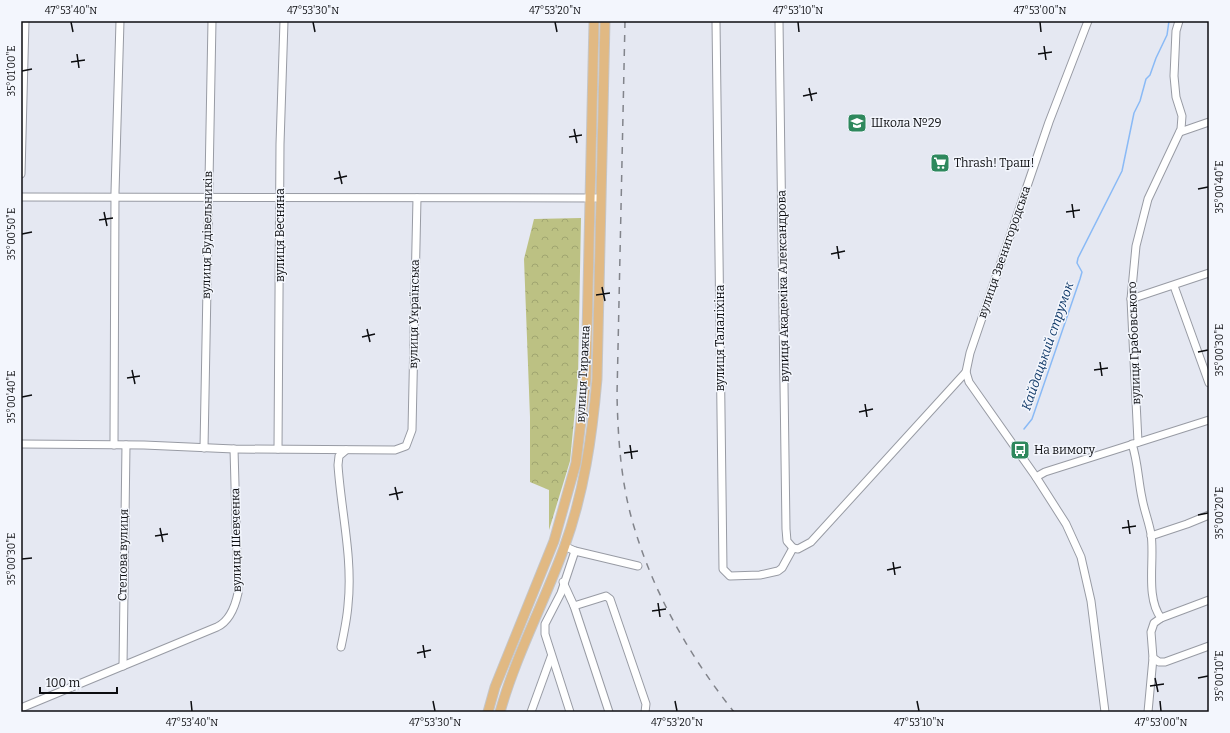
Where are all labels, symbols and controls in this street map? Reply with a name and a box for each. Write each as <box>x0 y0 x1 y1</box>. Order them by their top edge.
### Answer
text: 47°53'40"N <box>45 5 97 17</box>
text: 47°53'30"N <box>287 5 339 17</box>
text: 47°53'20"N <box>529 5 581 17</box>
text: 47°53'10"N <box>773 5 823 17</box>
text: 47°53'00"N <box>1014 5 1067 17</box>
text: 35°01'00"E <box>6 46 18 96</box>
school or university icon: Школа №29 <box>846 112 868 134</box>
place label: Школа №29 <box>871 116 941 130</box>
supermarket icon: Thrash! Траш! <box>929 152 951 174</box>
place label: Thrash! Траш! <box>954 156 1034 170</box>
text: 35°00'40"E <box>1214 161 1226 213</box>
street label: вулиця Будівельників <box>199 171 215 299</box>
street label: вулиця Звенигородська <box>975 184 1033 320</box>
street label: вулиця Весняна <box>273 188 287 282</box>
street label: вулиця Академіка Александрова <box>774 189 792 382</box>
text: 35°00'50"E <box>6 208 18 260</box>
street label: вулиця Українська <box>406 259 422 369</box>
water label: Кайдацький струмок <box>1018 279 1077 412</box>
street label: вулиця Грабовського <box>1125 281 1143 405</box>
street label: вулиця Талаліхіна <box>713 284 727 391</box>
text: 35°00'30"E <box>1214 324 1226 376</box>
street label: вулиця Тиражна <box>573 325 593 423</box>
text: 35°00'40"E <box>6 371 18 423</box>
bus stop icon: На вимогу <box>1009 439 1031 461</box>
place label: На вимогу <box>1034 443 1096 457</box>
street label: вулиця Шевченка <box>228 487 244 592</box>
text: 35°00'20"E <box>1214 487 1226 539</box>
street label: Степова вулиця <box>115 508 131 601</box>
text: 35°00'30"E <box>6 533 18 585</box>
text: 35°00'10"E <box>1214 651 1226 701</box>
scale bar <box>40 669 117 695</box>
text: 100 m <box>46 676 81 690</box>
text: 47°53'40"N <box>166 717 218 729</box>
text: 47°53'30"N <box>409 717 461 729</box>
text: 47°53'20"N <box>651 717 703 729</box>
text: 47°53'10"N <box>894 717 944 729</box>
text: 47°53'00"N <box>1135 717 1188 729</box>

